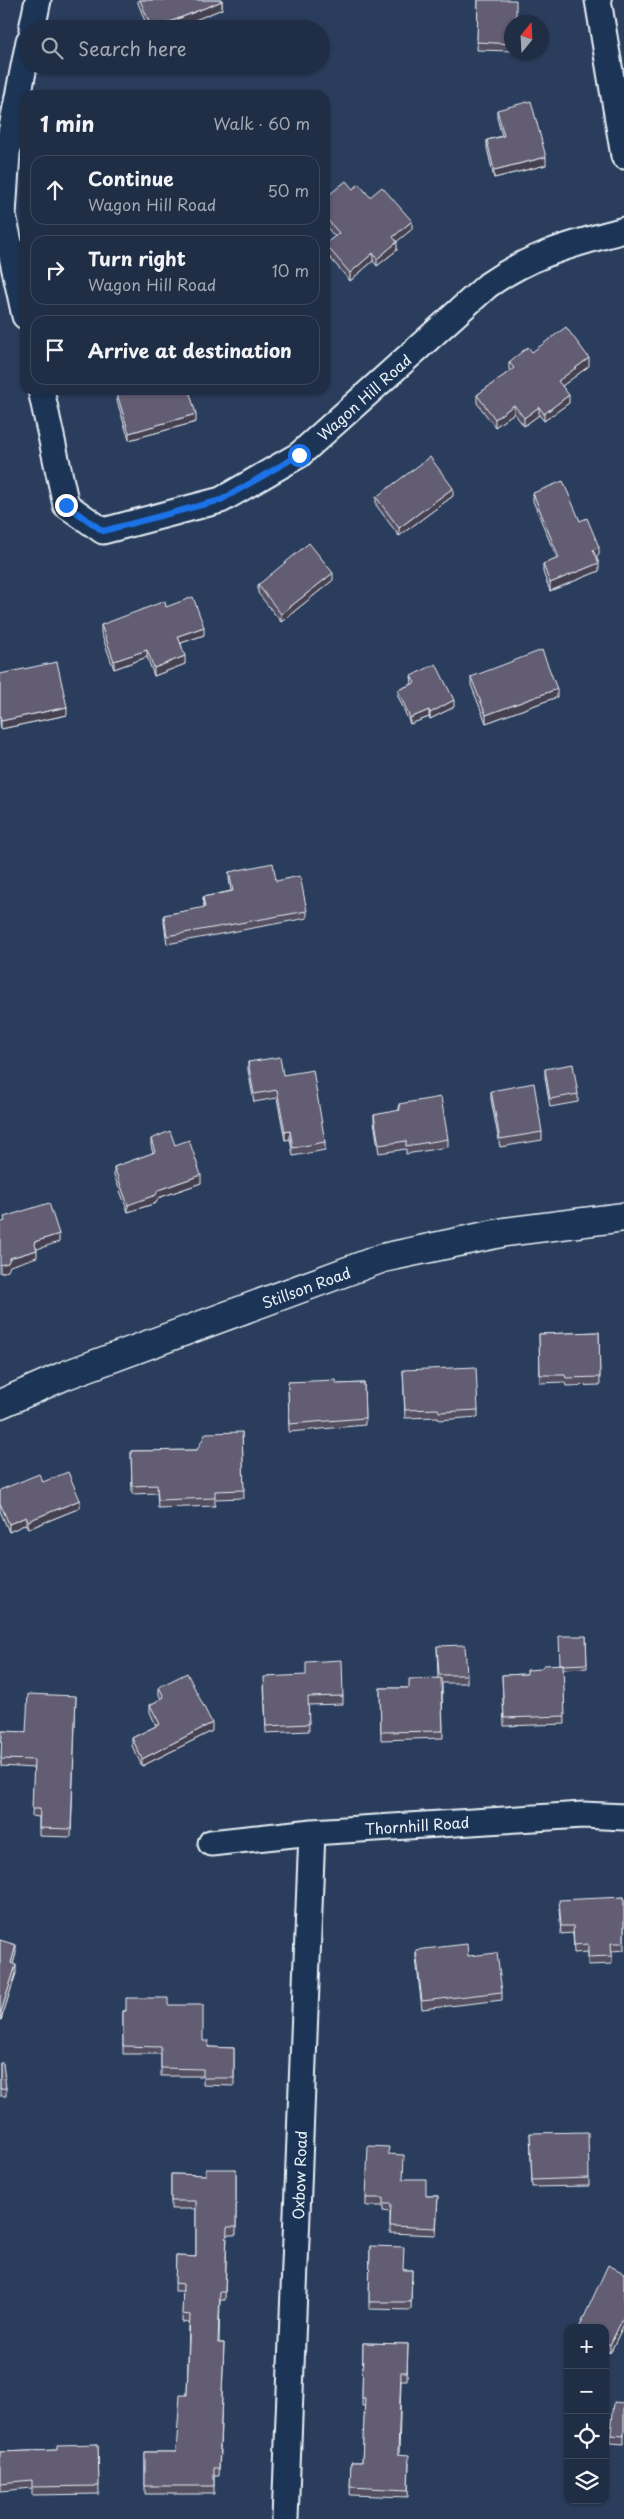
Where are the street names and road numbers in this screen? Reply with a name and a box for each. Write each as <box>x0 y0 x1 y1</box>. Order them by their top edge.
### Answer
street label: Wagon Hill Road <box>312 348 416 446</box>
street label: Stillson Road <box>258 1260 354 1314</box>
street label: Thornhill Road <box>364 1810 470 1840</box>
street label: Oxbow Road <box>286 2130 312 2220</box>

